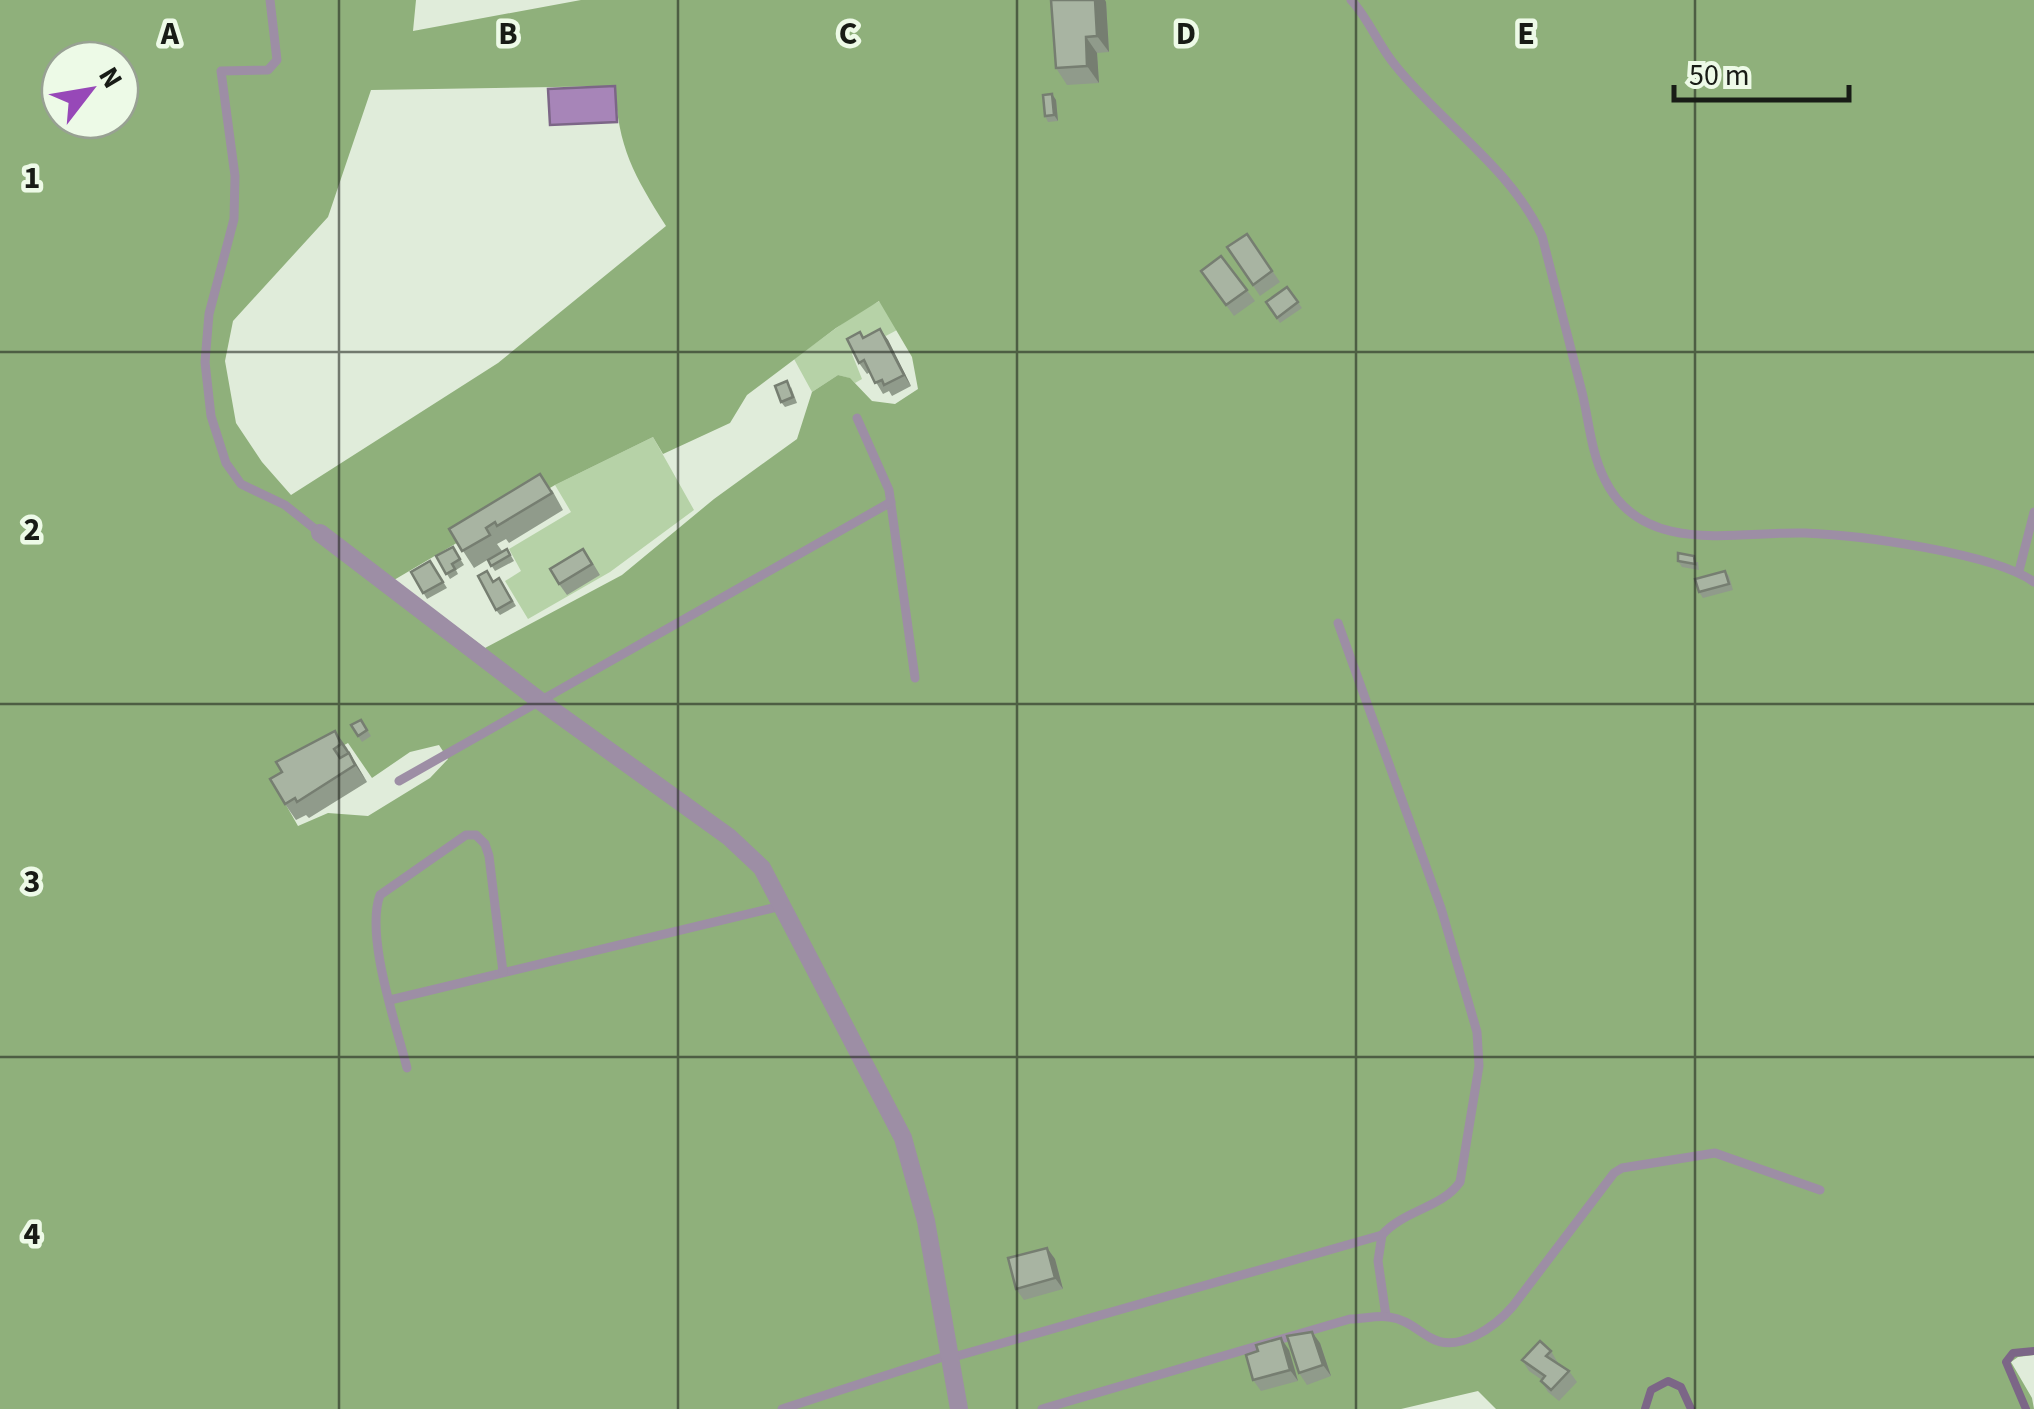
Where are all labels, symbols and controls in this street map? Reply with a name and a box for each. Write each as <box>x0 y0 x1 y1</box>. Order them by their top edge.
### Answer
text: A <box>160 11 180 57</box>
text: B <box>498 11 518 57</box>
text: C <box>839 11 857 57</box>
text: D <box>1176 11 1196 57</box>
text: E <box>1517 11 1535 57</box>
north arrow <box>40 40 140 140</box>
scale bar <box>1674 40 1849 102</box>
text: 50 m <box>1689 54 1750 97</box>
text: N <box>89 59 133 96</box>
text: 1 <box>24 155 40 201</box>
text: 2 <box>24 507 40 553</box>
text: 3 <box>24 859 40 905</box>
text: 4 <box>24 1211 41 1257</box>

